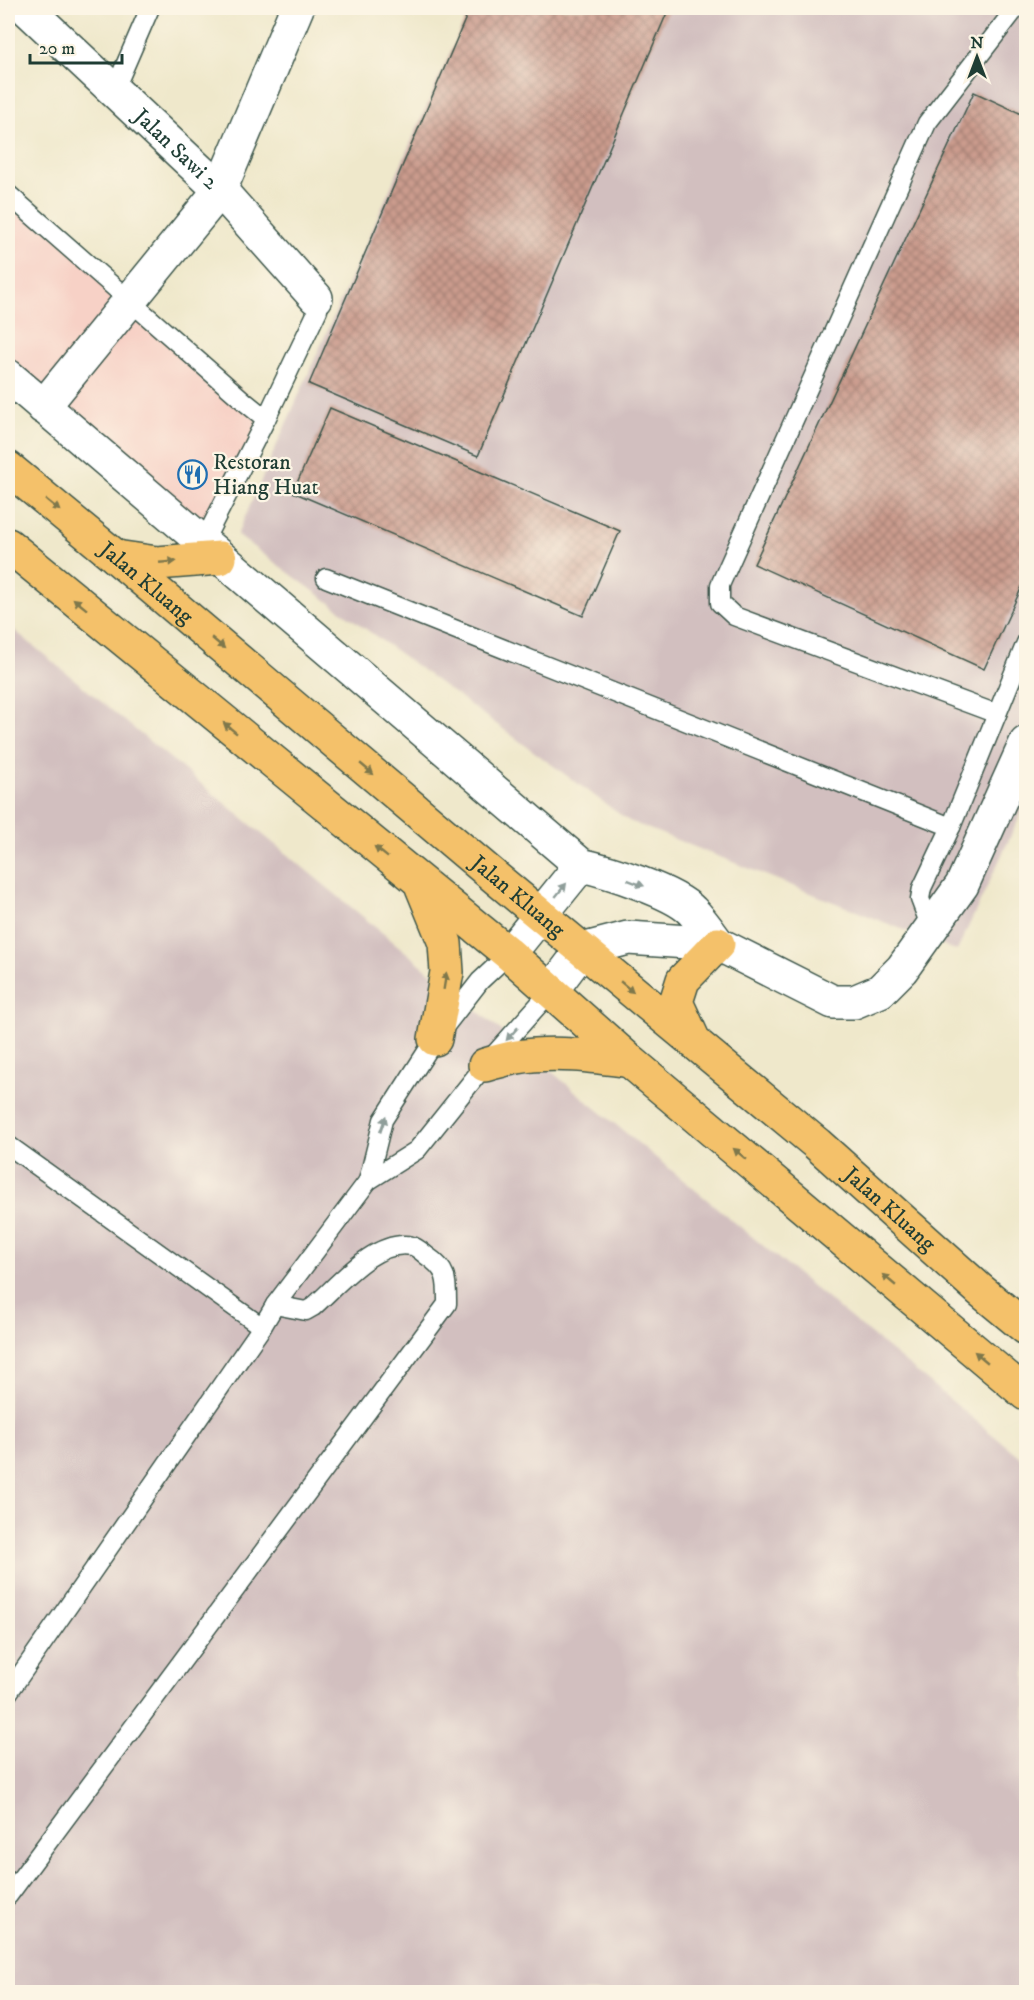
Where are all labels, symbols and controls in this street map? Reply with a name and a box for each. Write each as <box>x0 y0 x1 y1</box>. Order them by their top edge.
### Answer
scale bar <box>30 27 122 65</box>
north arrow <box>947 27 1007 87</box>
text: N <box>970 33 984 53</box>
text: 20 m <box>39 38 75 60</box>
street label: Jalan Sawi 2 <box>127 101 224 195</box>
place label: Restoran Hiang Huat <box>213 449 319 501</box>
restaurant icon: Restoran Hiang Huat <box>176 459 208 491</box>
one-way arrow <box>45 498 61 511</box>
street label: Jalan Kluang <box>93 535 199 630</box>
one-way arrow <box>159 557 178 567</box>
one-way arrow <box>72 598 88 611</box>
one-way arrow <box>210 636 225 649</box>
one-way arrow <box>223 722 238 735</box>
one-way arrow <box>359 763 375 776</box>
one-way arrow <box>373 845 389 858</box>
street label: Jalan Kluang <box>464 848 571 943</box>
one-way arrow <box>627 879 645 889</box>
one-way arrow <box>554 882 567 898</box>
one-way arrow <box>441 972 450 991</box>
one-way arrow <box>619 981 635 994</box>
one-way arrow <box>506 1026 519 1041</box>
one-way arrow <box>378 1115 388 1133</box>
one-way arrow <box>732 1147 748 1160</box>
street label: Jalan Kluang <box>837 1160 942 1258</box>
one-way arrow <box>881 1273 897 1286</box>
one-way arrow <box>974 1351 989 1363</box>

